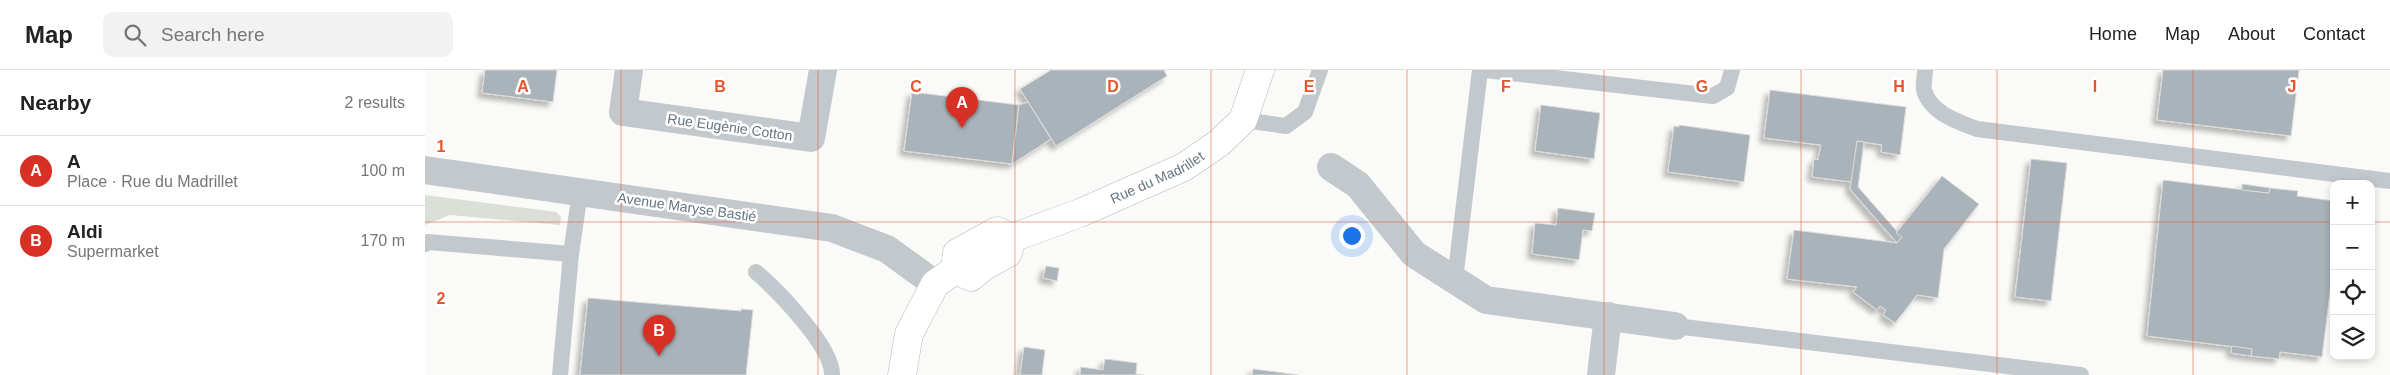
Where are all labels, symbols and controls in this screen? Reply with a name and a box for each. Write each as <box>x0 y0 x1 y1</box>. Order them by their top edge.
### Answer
search box <box>103 12 453 57</box>
text: Map <box>25 21 73 48</box>
icon: search <box>121 21 149 49</box>
text: Search here <box>161 24 265 45</box>
text: Home <box>2089 24 2137 44</box>
text: Map <box>2165 24 2200 44</box>
text: About <box>2228 24 2275 44</box>
text: Contact <box>2303 24 2365 44</box>
text: A <box>517 78 529 95</box>
text: B <box>714 78 726 95</box>
text: C <box>910 78 922 95</box>
text: D <box>1107 78 1119 95</box>
text: E <box>1304 78 1315 95</box>
text: F <box>1501 78 1511 95</box>
text: G <box>1696 78 1708 95</box>
text: H <box>1893 78 1905 95</box>
text: I <box>2093 78 2097 95</box>
text: J <box>2288 78 2296 95</box>
pin: A <box>946 87 978 128</box>
text: Nearby <box>20 91 91 114</box>
text: 2 results <box>345 94 405 111</box>
street label: Rue Eugènie Cotton <box>666 110 794 144</box>
text: 1 <box>437 138 446 155</box>
street label: Rue du Madrillet <box>1108 148 1207 207</box>
text: A <box>67 151 81 172</box>
text: A <box>30 162 42 179</box>
text: 100 m <box>361 162 405 179</box>
text: Place · Rue du Madrillet <box>67 173 238 190</box>
map controls <box>2330 180 2375 360</box>
button: + <box>2330 180 2375 225</box>
street label: Avenue Maryse Bastié <box>617 189 758 225</box>
text: Aldi <box>67 221 103 242</box>
your location <box>1339 223 1365 249</box>
button: − <box>2330 225 2375 270</box>
text: B <box>30 232 42 249</box>
text: 170 m <box>361 232 405 249</box>
text: Supermarket <box>67 243 159 260</box>
button: locate <box>2330 270 2375 315</box>
text: 2 <box>437 290 446 307</box>
pin: B <box>643 315 675 356</box>
button: layers <box>2330 315 2375 360</box>

